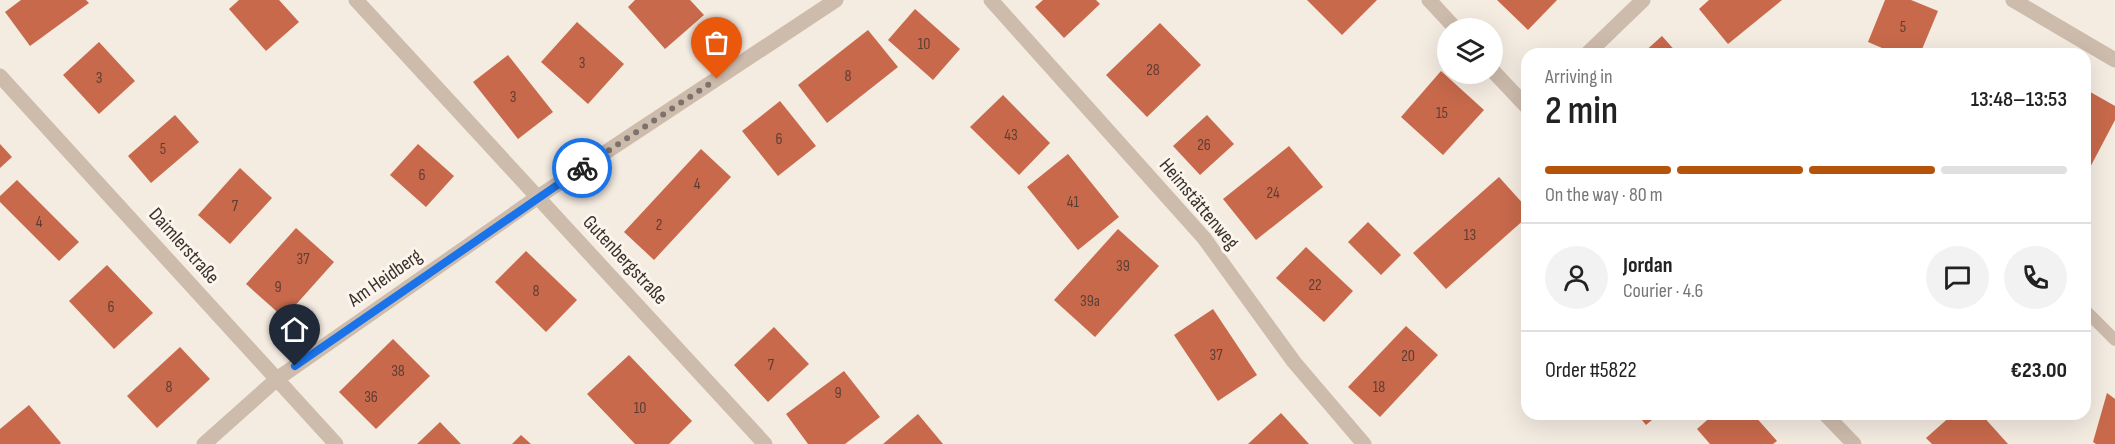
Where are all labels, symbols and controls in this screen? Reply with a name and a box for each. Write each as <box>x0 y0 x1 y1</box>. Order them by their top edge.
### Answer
pin <box>691 17 742 79</box>
map controls <box>1437 18 1503 84</box>
button: layers <box>1437 18 1503 84</box>
house number: 5 <box>1900 18 1906 37</box>
icon: bag <box>700 26 733 59</box>
house number: 10 <box>918 35 930 54</box>
house number: 3 <box>579 54 585 73</box>
house number: 28 <box>1146 61 1160 80</box>
text: Arriving in <box>1545 65 1613 89</box>
house number: 8 <box>844 67 852 86</box>
house number: 3 <box>96 69 102 88</box>
text: 13:48–13:53 <box>1971 86 2067 113</box>
house number: 3 <box>510 88 516 107</box>
text: 2 min <box>1545 88 1618 135</box>
house number: 15 <box>1436 104 1448 123</box>
house number: 43 <box>1004 126 1018 145</box>
house number: 6 <box>775 130 783 149</box>
house number: 26 <box>1197 136 1211 155</box>
courier <box>552 138 612 198</box>
house number: 5 <box>160 140 166 159</box>
icon: bike <box>566 152 599 185</box>
street label: Heimstättenweg <box>1154 154 1244 254</box>
house number: 6 <box>418 166 426 185</box>
house number: 4 <box>694 175 701 194</box>
text: On the way · 80 m <box>1545 183 1663 207</box>
house number: 24 <box>1266 184 1280 203</box>
house number: 41 <box>1067 193 1080 212</box>
house number: 7 <box>232 197 239 216</box>
street label: Daimlerstraße <box>144 203 224 289</box>
street label: Gutenbergstraße <box>578 210 672 310</box>
house number: 4 <box>36 213 43 232</box>
house number: 2 <box>656 216 662 235</box>
house number: 13 <box>1464 226 1476 245</box>
street label: Am Heidberg <box>343 244 427 313</box>
button: person <box>1545 246 1608 309</box>
button: chat <box>1926 246 1989 309</box>
button: phone <box>2004 246 2067 309</box>
house number: 37 <box>296 250 310 269</box>
text: Jordan <box>1623 252 1672 279</box>
house number: 39 <box>1116 257 1130 276</box>
house number: 22 <box>1308 276 1322 295</box>
house number: 9 <box>274 278 282 297</box>
text: Courier · 4.6 <box>1623 279 1703 303</box>
house number: 8 <box>532 282 540 301</box>
house number: 39a <box>1080 292 1100 311</box>
house number: 6 <box>107 298 115 317</box>
pin <box>269 304 320 366</box>
icon: home <box>278 313 311 346</box>
house number: 37 <box>1209 346 1223 365</box>
house number: 20 <box>1401 347 1415 366</box>
house number: 7 <box>768 356 775 375</box>
text: Order #5822 <box>1545 357 1637 384</box>
text: €23.00 <box>2010 357 2067 384</box>
house number: 38 <box>391 362 405 381</box>
house number: 8 <box>165 378 173 397</box>
house number: 18 <box>1373 378 1385 397</box>
house number: 9 <box>834 384 842 403</box>
house number: 36 <box>364 388 378 407</box>
house number: 10 <box>634 399 646 418</box>

